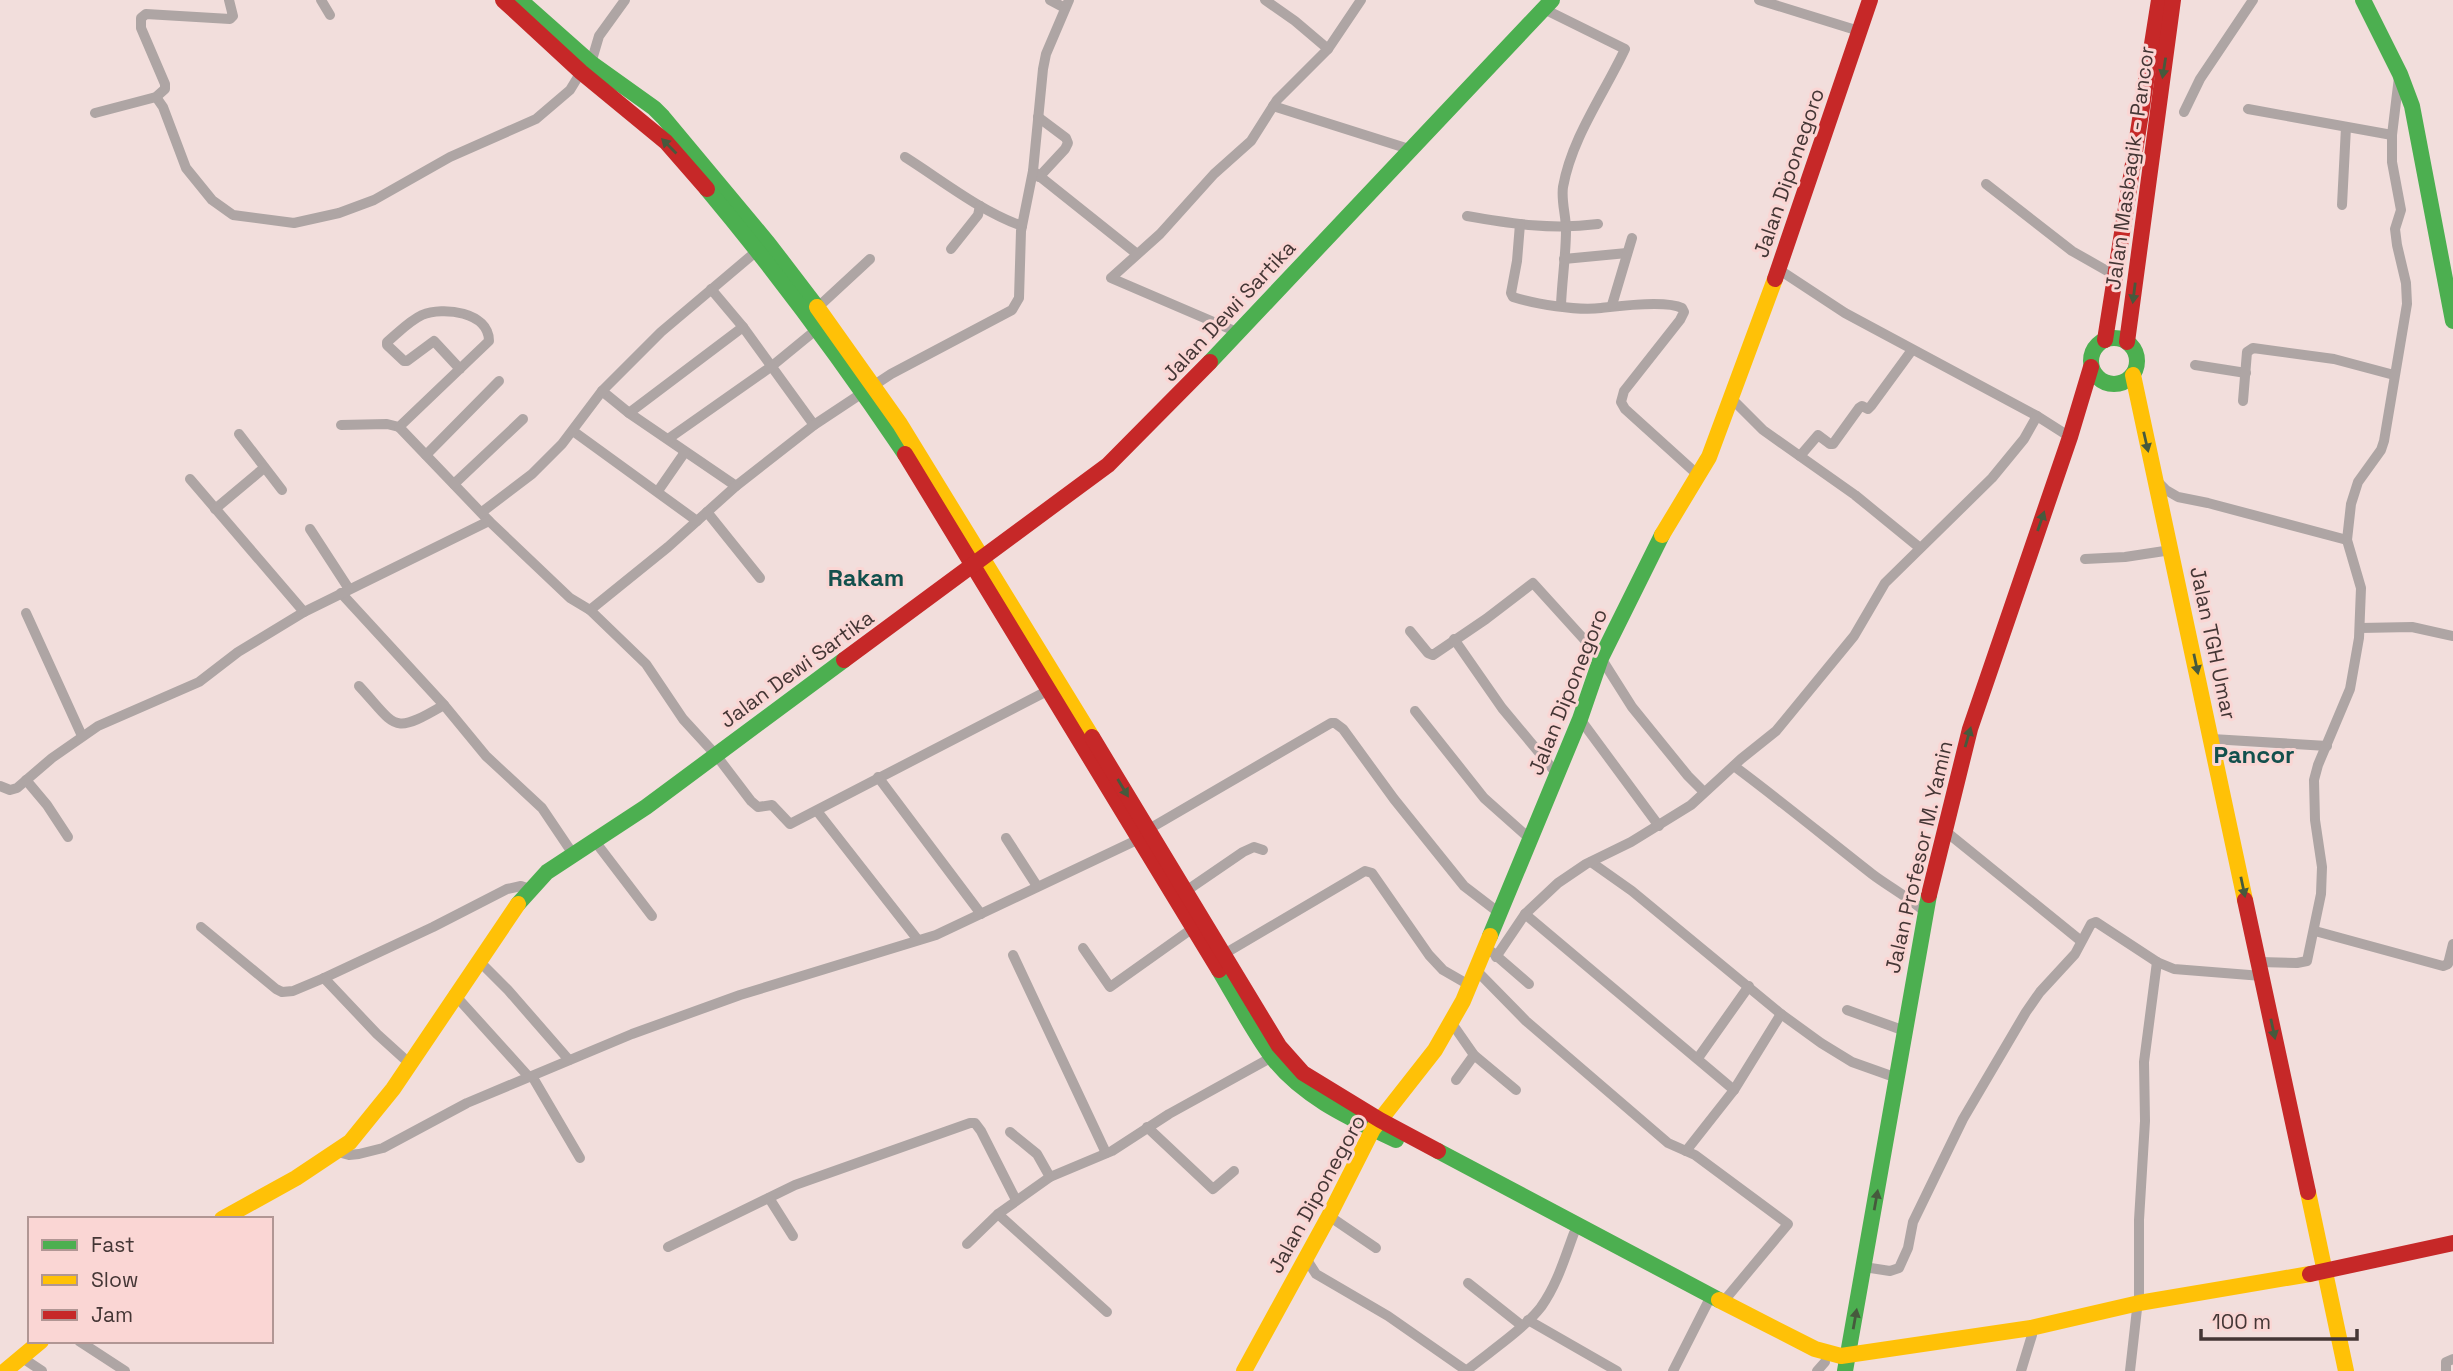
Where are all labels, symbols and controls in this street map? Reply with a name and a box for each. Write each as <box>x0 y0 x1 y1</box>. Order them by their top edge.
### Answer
street label: Jalan Masbagik - Pancor <box>2099 44 2160 292</box>
one-way arrow <box>2158 57 2169 79</box>
street label: Jalan Diponegoro <box>1747 85 1830 261</box>
one-way arrow <box>661 138 678 155</box>
street label: Jalan Dewi Sartika <box>1156 234 1301 387</box>
one-way arrow <box>2128 282 2139 304</box>
one-way arrow <box>2141 431 2152 453</box>
one-way arrow <box>2036 511 2047 532</box>
district label: Rakam <box>828 562 904 593</box>
street label: Jalan TGH Umar <box>2184 564 2243 722</box>
street label: Jalan Dewi Sartika <box>714 604 879 734</box>
street label: Jalan Diponegoro <box>1522 605 1613 779</box>
one-way arrow <box>2190 653 2201 675</box>
one-way arrow <box>1963 726 1973 747</box>
street label: Jalan Profesor M. Yamin <box>1879 738 1958 976</box>
district label: Pancor <box>2213 739 2295 770</box>
one-way arrow <box>1117 778 1130 797</box>
one-way arrow <box>2238 876 2249 898</box>
one-way arrow <box>2268 1018 2279 1040</box>
street label: Jalan Diponegoro <box>1262 1110 1371 1278</box>
one-way arrow <box>1871 1189 1882 1211</box>
legend <box>28 1217 273 1343</box>
text: Fast <box>91 1231 135 1258</box>
text: Slow <box>91 1266 139 1293</box>
scale bar <box>2201 1298 2357 1342</box>
text: Jam <box>91 1301 133 1328</box>
one-way arrow <box>1849 1308 1860 1330</box>
text: 100 m <box>2212 1308 2271 1335</box>

